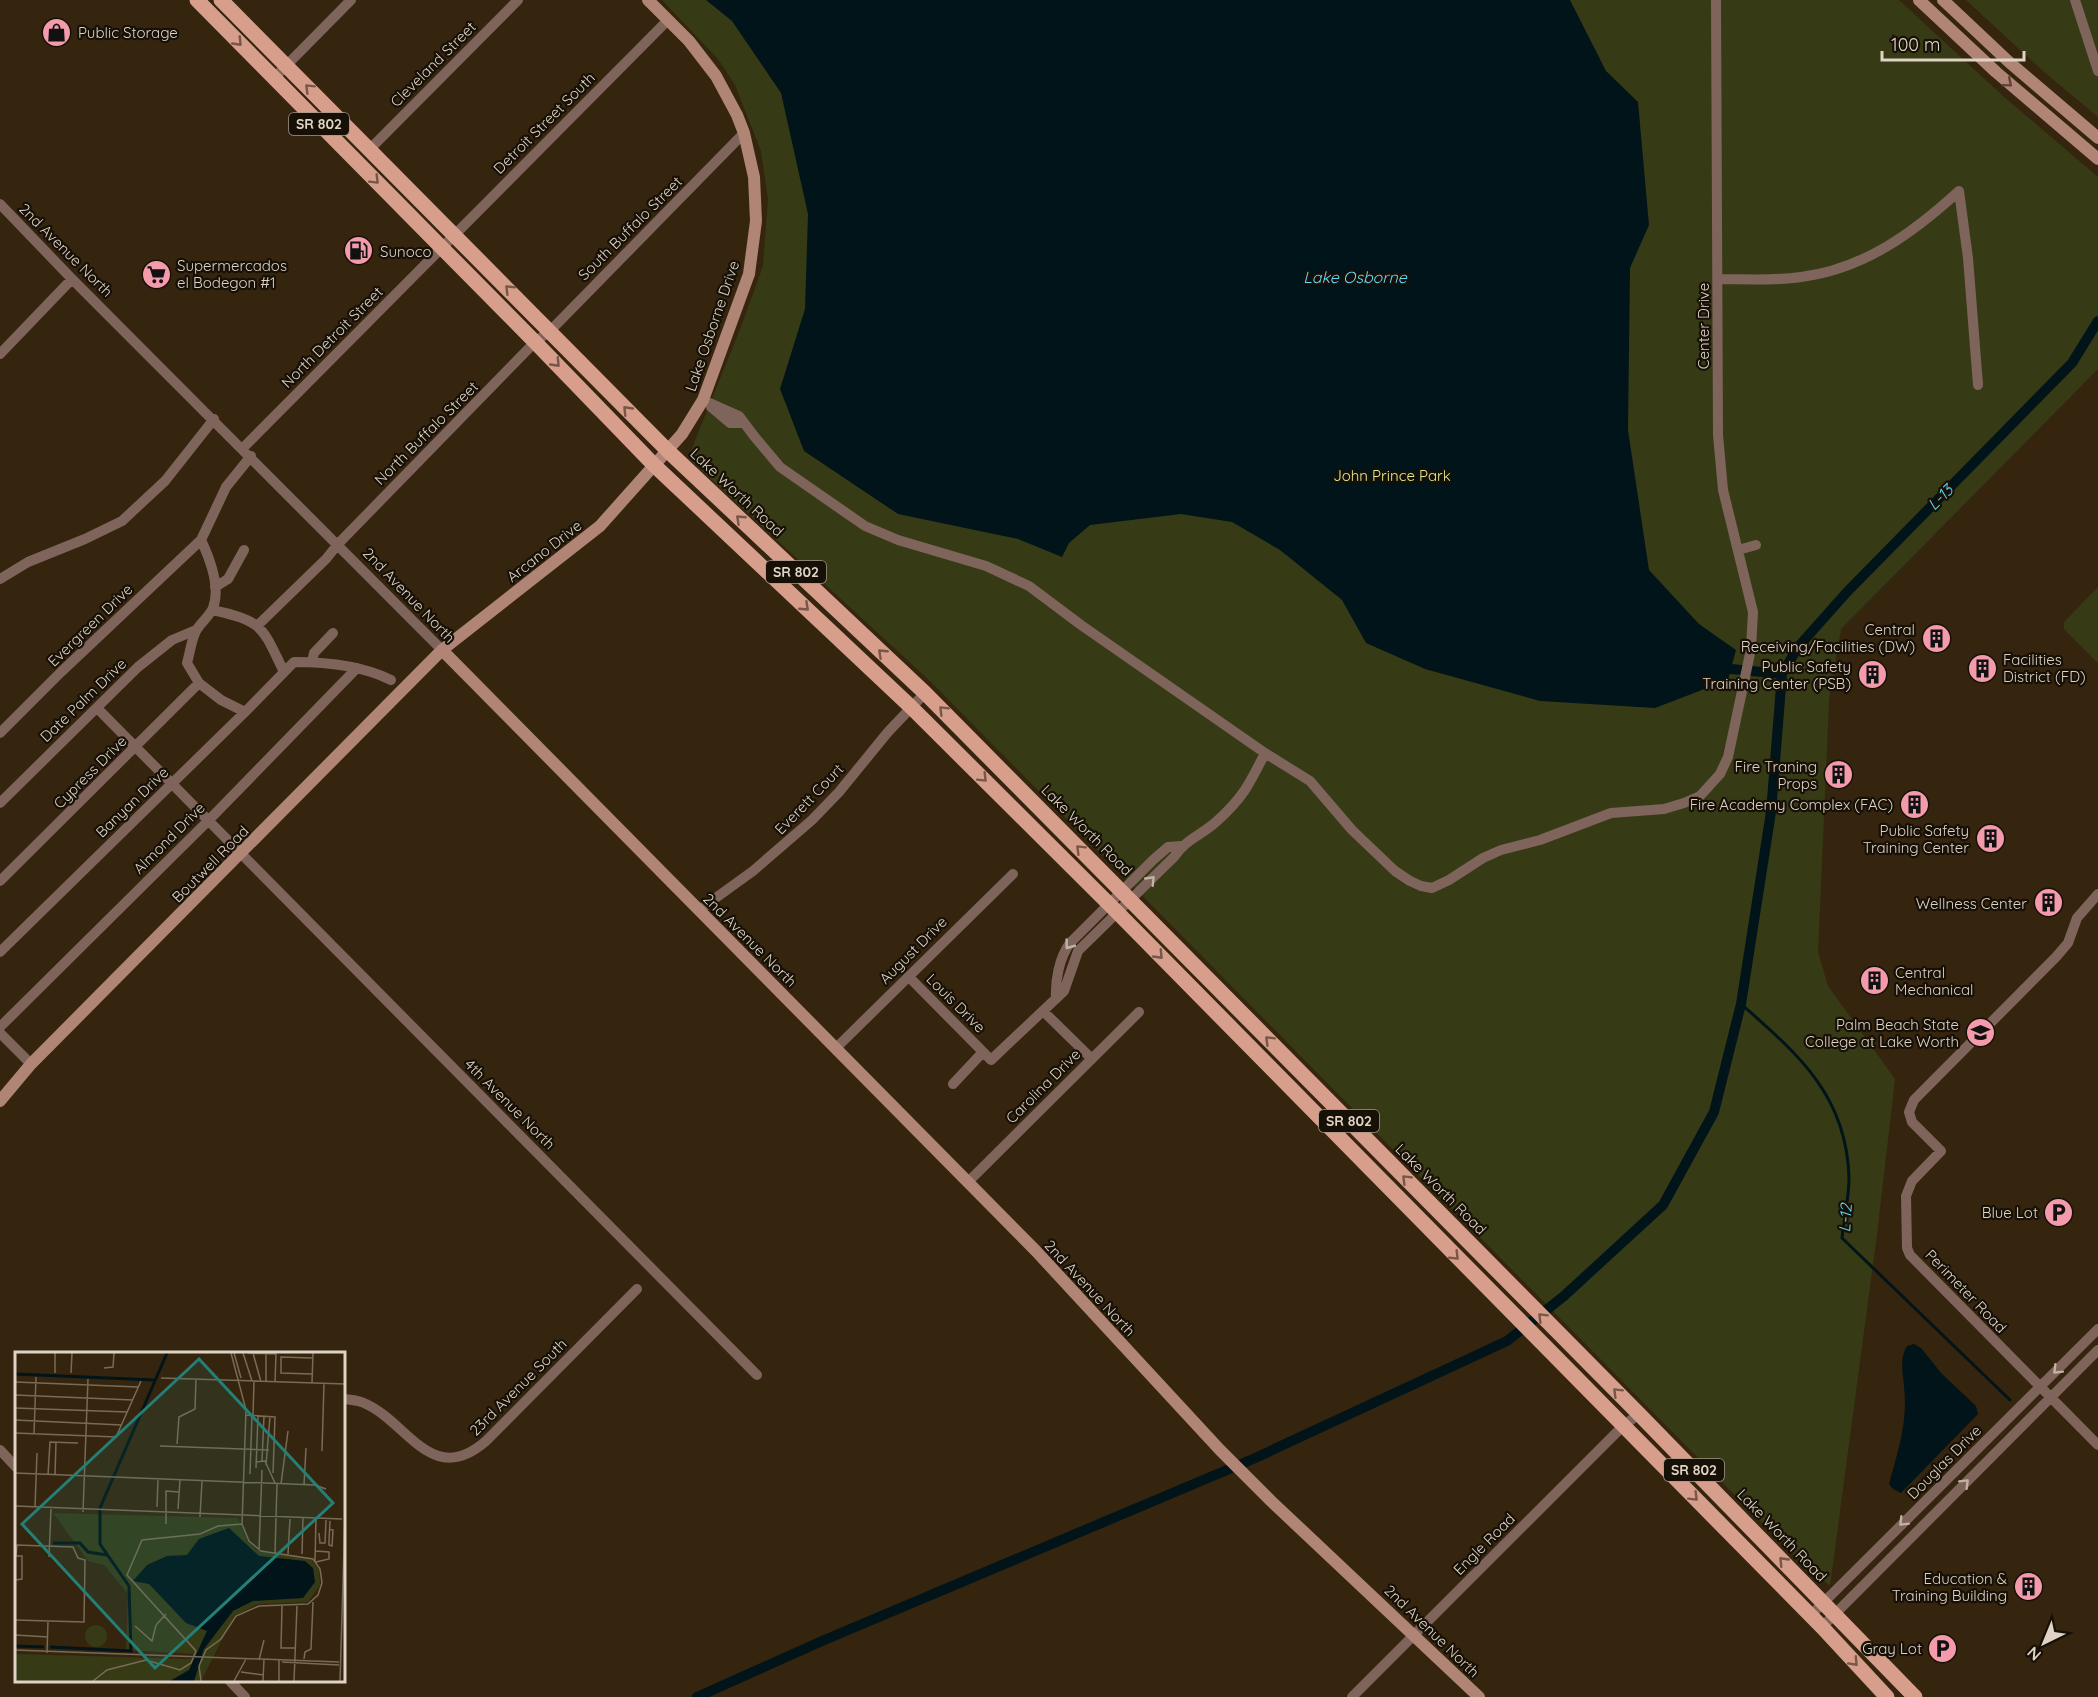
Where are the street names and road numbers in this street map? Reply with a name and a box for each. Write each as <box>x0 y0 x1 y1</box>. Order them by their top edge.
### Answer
street label: Cleveland Street <box>386 17 480 111</box>
street label: Detroit Street South <box>489 68 599 178</box>
road number: SR 802 <box>289 113 349 135</box>
street label: South Buffalo Street <box>574 172 686 284</box>
street label: 2nd Avenue North <box>15 199 117 301</box>
street label: Lake Osborne Drive <box>681 258 743 394</box>
street label: North Detroit Street <box>277 282 387 392</box>
street label: Center Drive <box>1694 283 1713 369</box>
street label: North Buffalo Street <box>370 377 482 489</box>
street label: Lake Worth Road <box>686 444 788 540</box>
street label: Arcano Drive <box>503 516 585 586</box>
street label: 2nd Avenue North <box>359 543 459 647</box>
road number: SR 802 <box>766 561 826 583</box>
street label: Evergreen Drive <box>44 580 136 670</box>
street label: Date Palm Drive <box>36 654 130 746</box>
street label: Cypress Drive <box>49 731 131 813</box>
street label: Everett Court <box>771 760 847 838</box>
street label: Banyan Drive <box>92 763 172 841</box>
street label: Lake Worth Road <box>1037 780 1137 880</box>
street label: Almond Drive <box>129 798 209 878</box>
street label: Boutwell Road <box>168 822 252 906</box>
street label: 2nd Avenue North <box>699 889 801 991</box>
street label: August Drive <box>875 912 951 988</box>
street label: Louis Drive <box>922 969 990 1037</box>
street label: Carolina Drive <box>1002 1045 1084 1127</box>
street label: 4th Avenue North <box>461 1055 559 1153</box>
road number: SR 802 <box>1319 1110 1379 1132</box>
street label: Lake Worth Road <box>1391 1139 1491 1239</box>
street label: 2nd Avenue North <box>1040 1236 1140 1340</box>
street label: Perimeter Road <box>1921 1245 2011 1337</box>
street label: 23rd Avenue South <box>465 1334 571 1440</box>
street label: Douglas Drive <box>1903 1421 1985 1503</box>
road number: SR 802 <box>1664 1459 1724 1481</box>
street label: Lake Worth Road <box>1733 1485 1831 1585</box>
street label: Engle Road <box>1449 1509 1519 1579</box>
street label: 2nd Avenue North <box>1380 1581 1484 1681</box>

